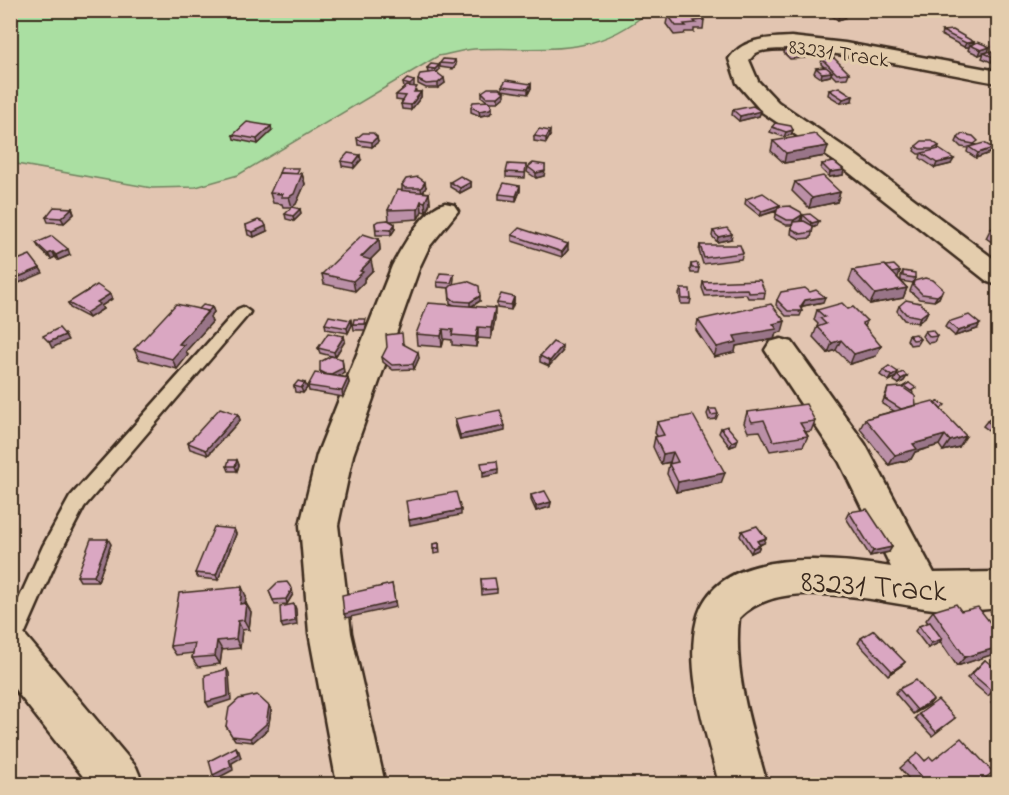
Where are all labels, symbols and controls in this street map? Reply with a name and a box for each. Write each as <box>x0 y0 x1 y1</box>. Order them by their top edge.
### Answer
street label: 83231 Track <box>787 32 891 78</box>
street label: 83231 Track <box>799 560 949 617</box>

